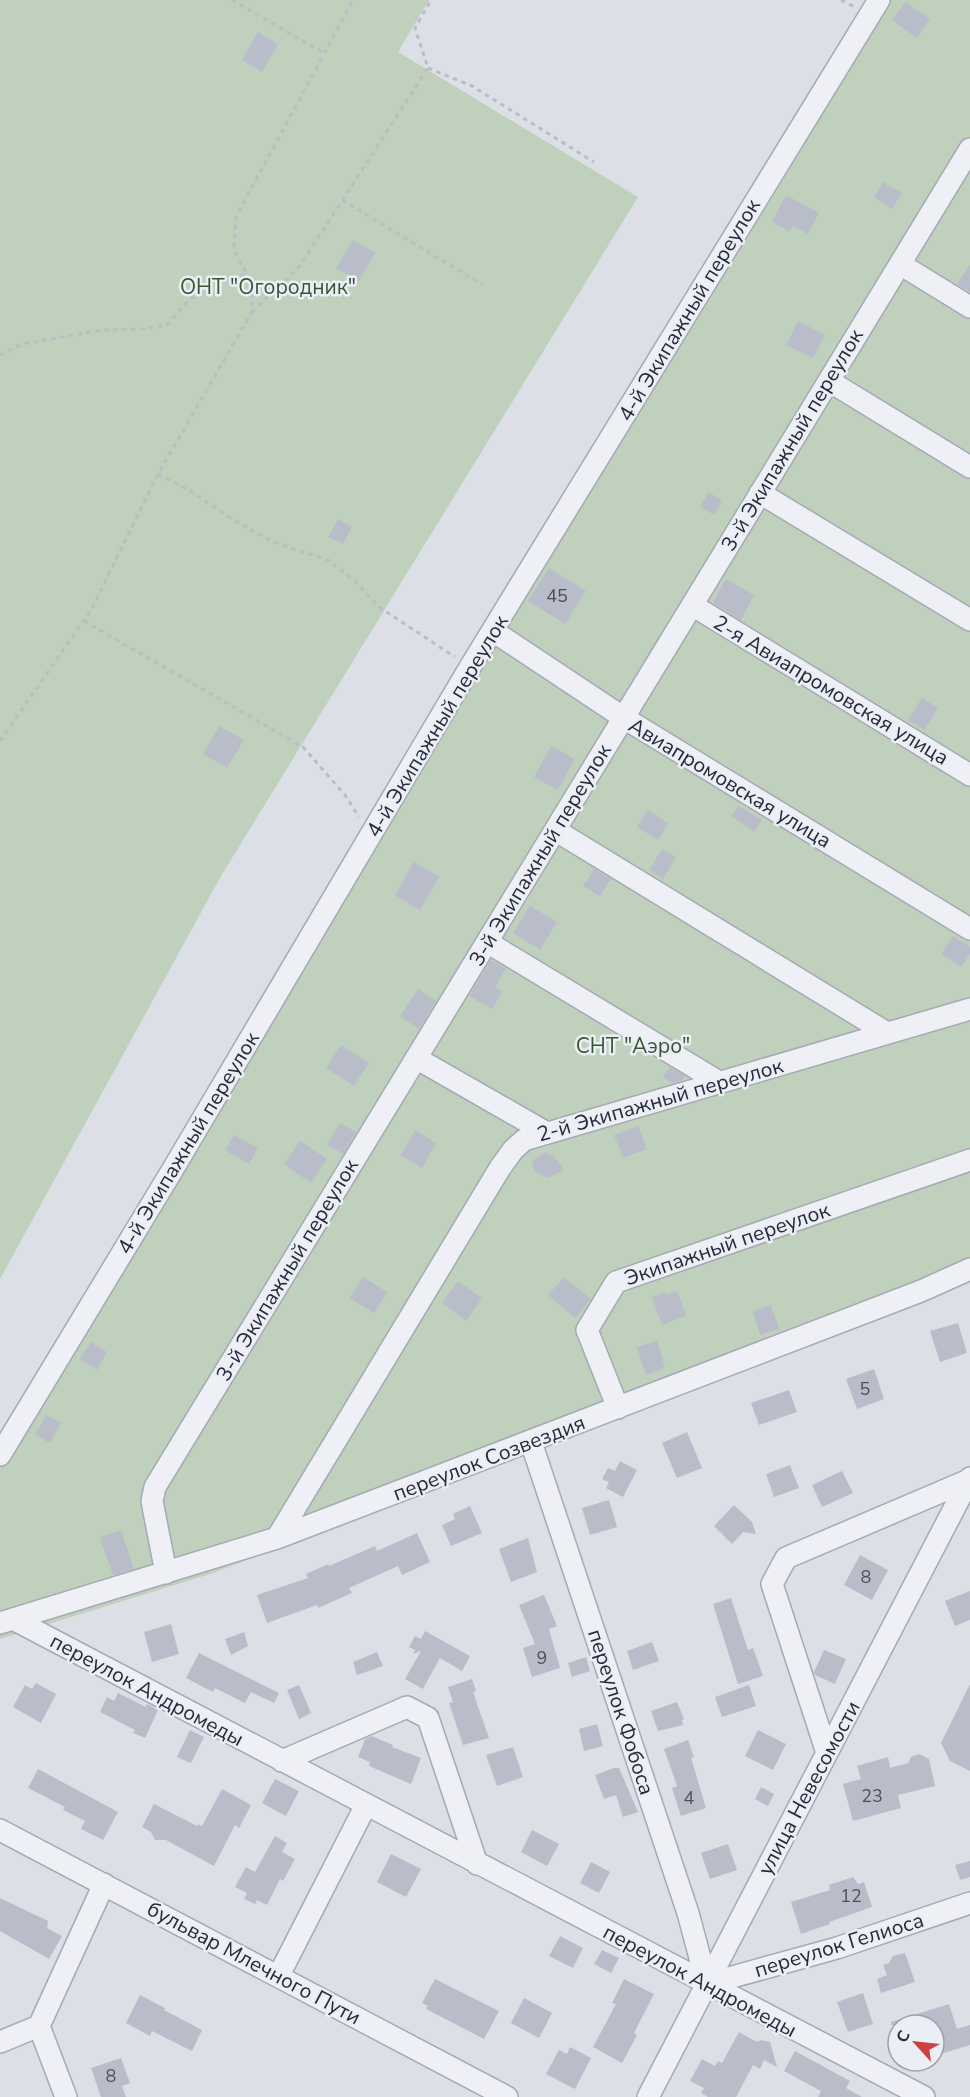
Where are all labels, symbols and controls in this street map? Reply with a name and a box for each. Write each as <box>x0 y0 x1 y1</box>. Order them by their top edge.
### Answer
street label: 4-й Экипажный переулок <box>611 193 767 426</box>
park label: ОНТ "Огородник" <box>180 273 356 301</box>
street label: 3-й Экипажный переулок <box>714 323 870 556</box>
house number: 45 <box>546 584 568 608</box>
street label: 2-я Авиапромовская улица <box>708 608 954 772</box>
street label: 4-й Экипажный переулок <box>359 609 515 842</box>
street label: Авиапромовская улица <box>623 711 837 855</box>
street label: 3-й Экипажный переулок <box>462 738 618 971</box>
street label: 4-й Экипажный переулок <box>110 1026 266 1259</box>
park label: СНТ "Аэро" <box>576 1032 690 1060</box>
street label: 2-й Экипажный переулок <box>534 1051 787 1149</box>
street label: 3-й Экипажный переулок <box>209 1153 365 1386</box>
street label: Экипажный переулок <box>621 1195 834 1292</box>
house number: 5 <box>860 1377 870 1401</box>
street label: переулок Созвездия <box>389 1408 589 1508</box>
house number: 8 <box>861 1565 871 1589</box>
street label: переулок Фобоса <box>581 1626 661 1798</box>
street label: переулок Андромеды <box>45 1627 249 1753</box>
house number: 9 <box>537 1646 547 1670</box>
street label: улица Невесомости <box>751 1696 867 1880</box>
house number: 23 <box>861 1784 883 1808</box>
house number: 4 <box>684 1786 695 1810</box>
house number: 12 <box>840 1884 862 1908</box>
street label: бульвар Млечного Пути <box>142 1895 366 2031</box>
street label: переулок Гелиоса <box>751 1906 927 1984</box>
street label: переулок Андромеды <box>598 1918 802 2044</box>
north arrow <box>886 2013 946 2073</box>
text: С <box>891 2027 916 2046</box>
house number: 8 <box>106 2064 116 2088</box>

